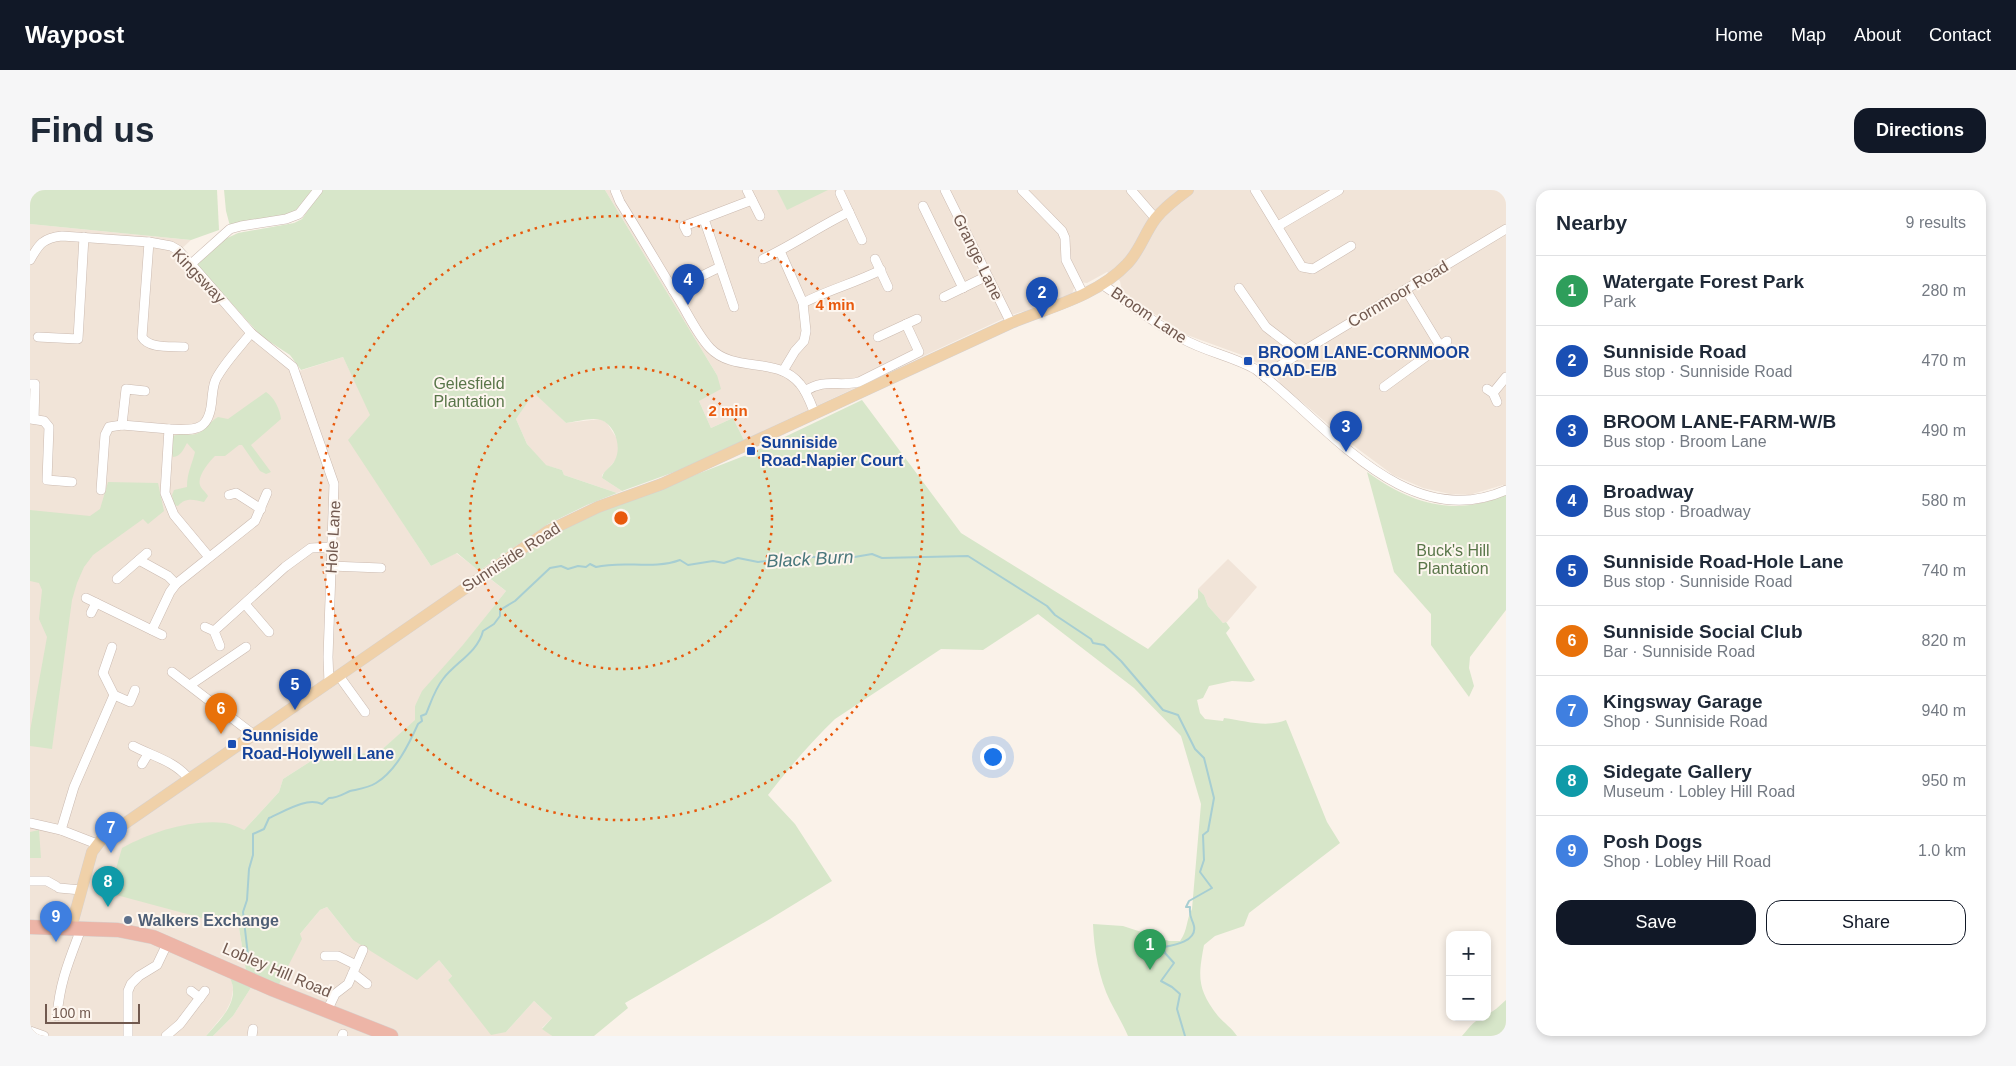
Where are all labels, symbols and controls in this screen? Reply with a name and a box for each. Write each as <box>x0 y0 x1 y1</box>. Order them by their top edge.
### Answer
text: Waypost <box>25 21 124 48</box>
text: Home <box>1715 25 1763 45</box>
text: Map <box>1791 25 1826 45</box>
text: About <box>1854 25 1901 45</box>
text: Contact <box>1929 25 1991 45</box>
button: Directions <box>1854 108 1986 153</box>
text: Find us <box>30 110 154 149</box>
street label: Grange Lane <box>950 211 1006 303</box>
text: Nearby <box>1556 211 1627 234</box>
text: 9 results <box>1906 214 1966 231</box>
street label: Kingsway <box>169 245 229 307</box>
street label: Cornmoor Road <box>1345 257 1451 331</box>
pin: 4 <box>672 264 704 305</box>
text: Watergate Forest Park <box>1603 271 1804 292</box>
pin: 2 <box>1026 277 1058 318</box>
text: 1 <box>1568 282 1576 299</box>
text: 280 m <box>1922 282 1966 299</box>
street label: Broom Lane <box>1108 284 1190 346</box>
text: Park <box>1603 293 1636 310</box>
text: 4 min <box>815 296 855 313</box>
text: Sunniside Road <box>1603 341 1747 362</box>
place label: BROOM LANE-CORNMOOR ROAD-E/B <box>1258 344 1470 379</box>
text: 2 <box>1568 352 1576 369</box>
text: 470 m <box>1922 352 1966 369</box>
marker: BROOM LANE-CORNMOOR ROAD-E/B <box>1242 355 1254 367</box>
text: Bus stop · Sunniside Road <box>1603 363 1792 380</box>
park label: Gelesfield Plantation <box>433 375 505 410</box>
text: 2 min <box>708 402 748 419</box>
pin: 3 <box>1330 411 1362 452</box>
text: BROOM LANE-FARM-W/B <box>1603 411 1836 432</box>
text: 3 <box>1568 422 1576 439</box>
text: 490 m <box>1922 422 1966 439</box>
text: Bus stop · Broom Lane <box>1603 433 1767 450</box>
place label: Sunniside Road-Napier Court <box>761 434 904 469</box>
marker: Sunniside Road-Napier Court <box>745 445 757 457</box>
text: Broadway <box>1603 481 1694 502</box>
text: 4 <box>1568 492 1576 509</box>
text: 580 m <box>1922 492 1966 509</box>
street label: Hole Lane <box>323 500 343 574</box>
text: Bus stop · Broadway <box>1603 503 1751 520</box>
centre of rings <box>612 509 630 527</box>
street label: Sunniside Road <box>459 519 563 595</box>
park label: Buck's Hill Plantation <box>1416 542 1490 577</box>
water label: Black Burn <box>766 547 854 571</box>
text: Sunniside Road-Hole Lane <box>1603 551 1844 572</box>
text: 5 <box>1568 562 1576 579</box>
text: 740 m <box>1922 562 1966 579</box>
text: Bus stop · Sunniside Road <box>1603 573 1792 590</box>
text: Sunniside Social Club <box>1603 621 1803 642</box>
text: 6 <box>1568 632 1576 649</box>
text: 820 m <box>1922 632 1966 649</box>
text: Bar · Sunniside Road <box>1603 643 1755 660</box>
pin: 5 <box>279 669 311 710</box>
text: Kingsway Garage <box>1603 691 1762 712</box>
pin: 6 <box>205 693 237 734</box>
text: 7 <box>1568 702 1576 719</box>
text: 940 m <box>1922 702 1966 719</box>
text: Shop · Sunniside Road <box>1603 713 1768 730</box>
place label: Sunniside Road-Holywell Lane <box>242 727 394 762</box>
marker: Sunniside Road-Holywell Lane <box>226 738 238 750</box>
your location <box>980 744 1006 770</box>
text: Sidegate Gallery <box>1603 761 1752 782</box>
text: 8 <box>1568 772 1576 789</box>
text: 950 m <box>1922 772 1966 789</box>
text: Museum · Lobley Hill Road <box>1603 783 1795 800</box>
pin: 7 <box>95 812 127 853</box>
text: Posh Dogs <box>1603 831 1702 852</box>
text: 9 <box>1568 842 1576 859</box>
text: 1.0 km <box>1918 842 1966 859</box>
text: Shop · Lobley Hill Road <box>1603 853 1771 870</box>
pin: 8 <box>92 866 124 907</box>
button: Save <box>1556 900 1756 945</box>
button: Share <box>1766 900 1966 945</box>
pin: 9 <box>40 901 72 942</box>
place label: Walkers Exchange <box>138 912 279 929</box>
marker: Walkers Exchange <box>122 914 134 926</box>
pin: 1 <box>1134 929 1166 970</box>
map controls <box>1446 931 1491 1021</box>
button: + <box>1446 931 1491 976</box>
street label: Lobley Hill Road <box>220 939 334 1001</box>
button: − <box>1446 976 1491 1021</box>
scale bar <box>45 1001 140 1024</box>
text: 100 m <box>52 1005 91 1021</box>

